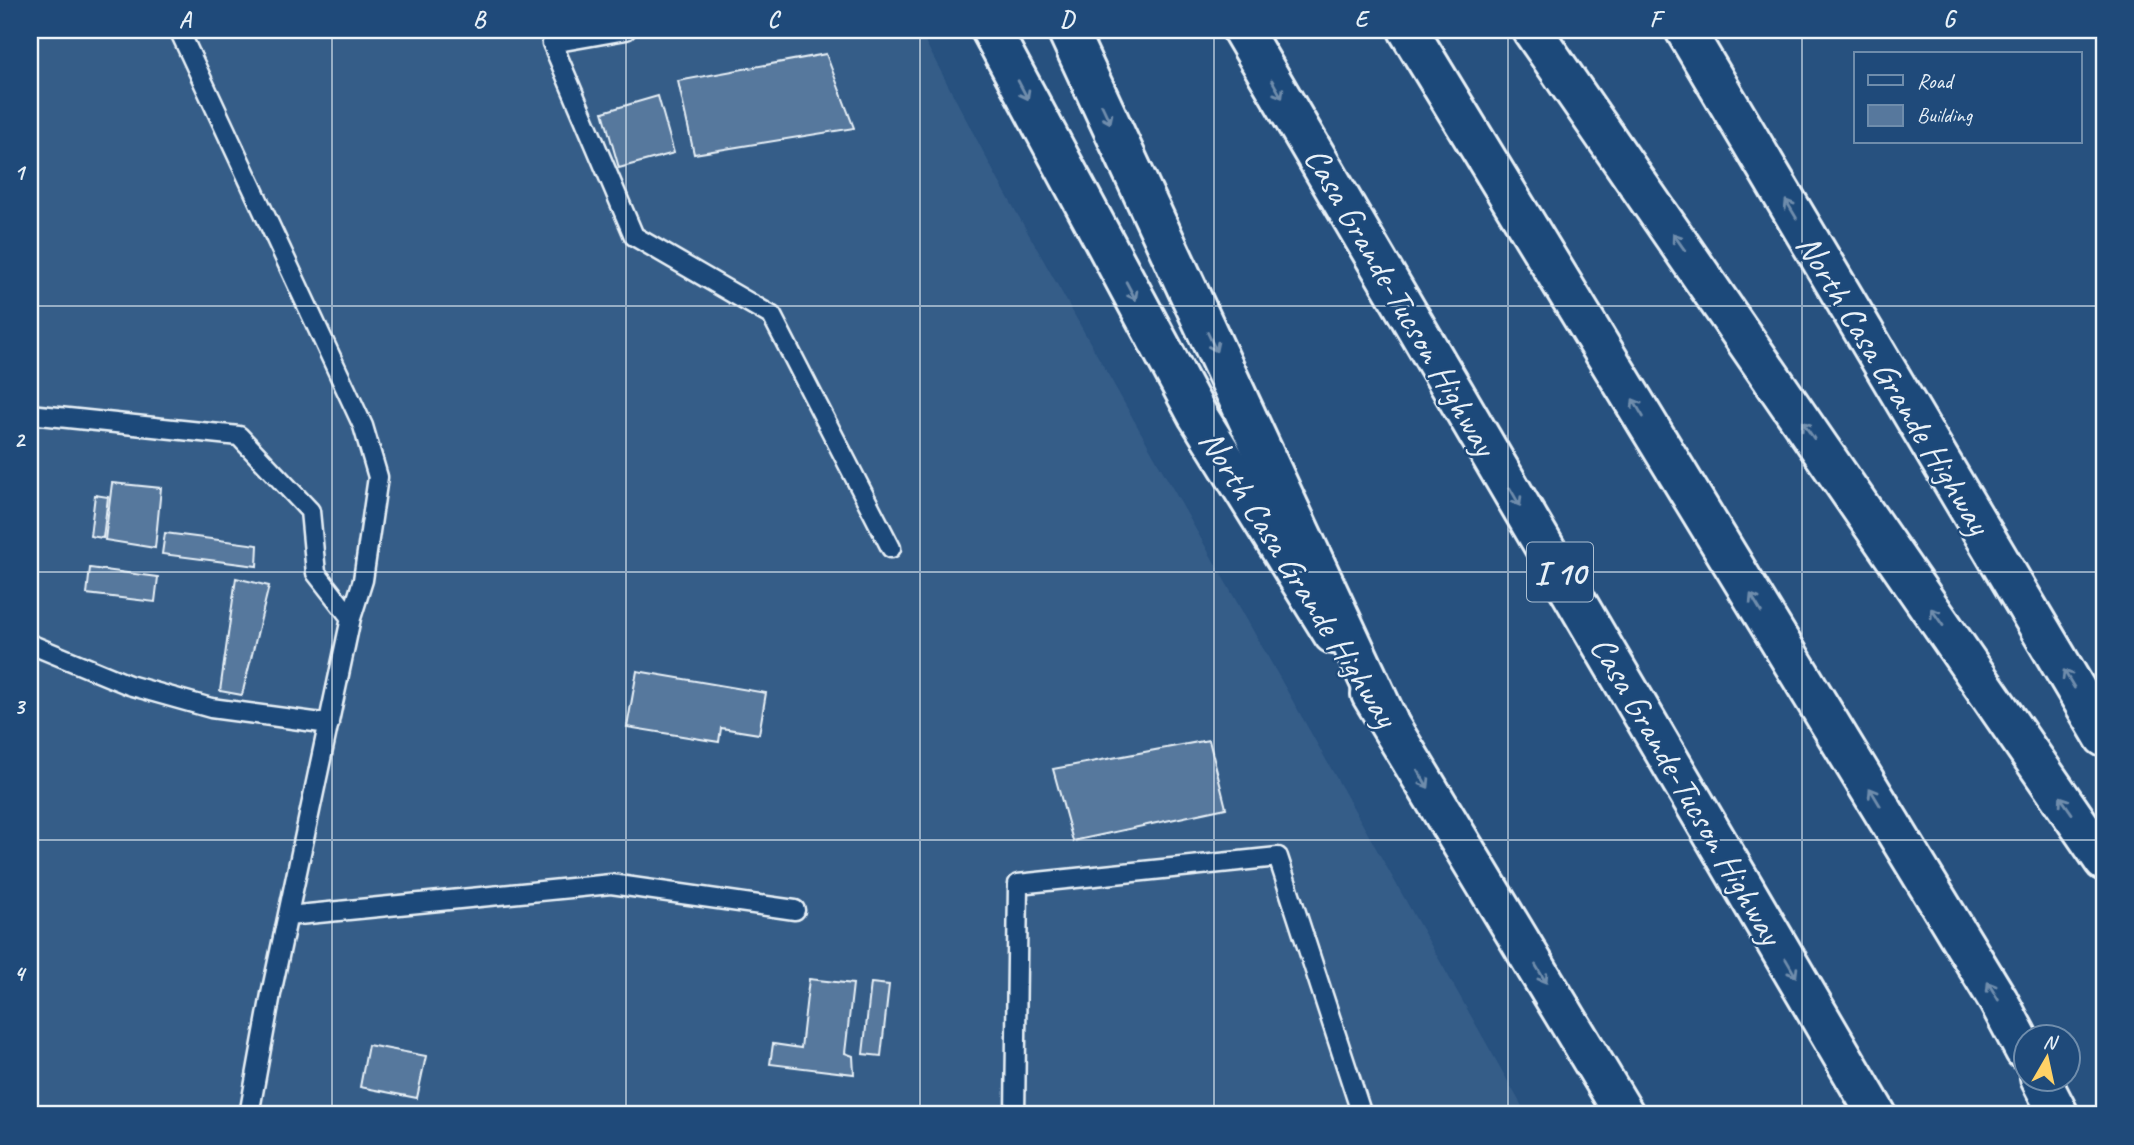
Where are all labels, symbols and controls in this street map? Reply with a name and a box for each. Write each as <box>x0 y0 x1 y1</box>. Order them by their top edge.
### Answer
text: A <box>179 5 193 34</box>
text: B <box>473 5 487 34</box>
text: C <box>768 5 782 34</box>
text: D <box>1060 5 1076 34</box>
text: E <box>1355 5 1371 34</box>
text: F <box>1650 5 1666 34</box>
text: G <box>1943 5 1958 34</box>
legend <box>1854 52 2082 144</box>
text: Road <box>1917 68 1956 94</box>
one-way arrow <box>1270 78 1284 98</box>
one-way arrow <box>1017 79 1031 100</box>
text: Building <box>1917 102 1974 128</box>
one-way arrow <box>1100 103 1113 124</box>
street label: Casa Grande-Tucson Highway <box>1294 139 1509 466</box>
text: 1 <box>14 158 27 187</box>
one-way arrow <box>1784 199 1798 219</box>
street label: North Casa Grande Highway <box>1786 226 2002 544</box>
one-way arrow <box>1672 233 1686 252</box>
one-way arrow <box>1124 280 1138 300</box>
one-way arrow <box>1206 331 1219 353</box>
one-way arrow <box>1631 399 1645 419</box>
street label: North Casa Grande Highway <box>1189 421 1409 737</box>
one-way arrow <box>1801 421 1815 440</box>
text: 2 <box>14 425 27 454</box>
one-way arrow <box>1508 486 1522 506</box>
road number: I 10 <box>1527 542 1593 601</box>
one-way arrow <box>1749 593 1763 613</box>
one-way arrow <box>1930 608 1944 627</box>
street label: Casa Grande-Tucson Highway <box>1580 628 1795 955</box>
one-way arrow <box>2062 669 2076 689</box>
text: 3 <box>14 692 27 721</box>
one-way arrow <box>1417 769 1431 789</box>
one-way arrow <box>1867 788 1882 807</box>
one-way arrow <box>2059 795 2073 815</box>
one-way arrow <box>1784 958 1798 978</box>
text: 4 <box>14 959 27 988</box>
one-way arrow <box>1534 964 1548 984</box>
one-way arrow <box>1986 982 2000 1002</box>
north arrow <box>2011 1023 2082 1092</box>
text: N <box>2042 1029 2060 1055</box>

